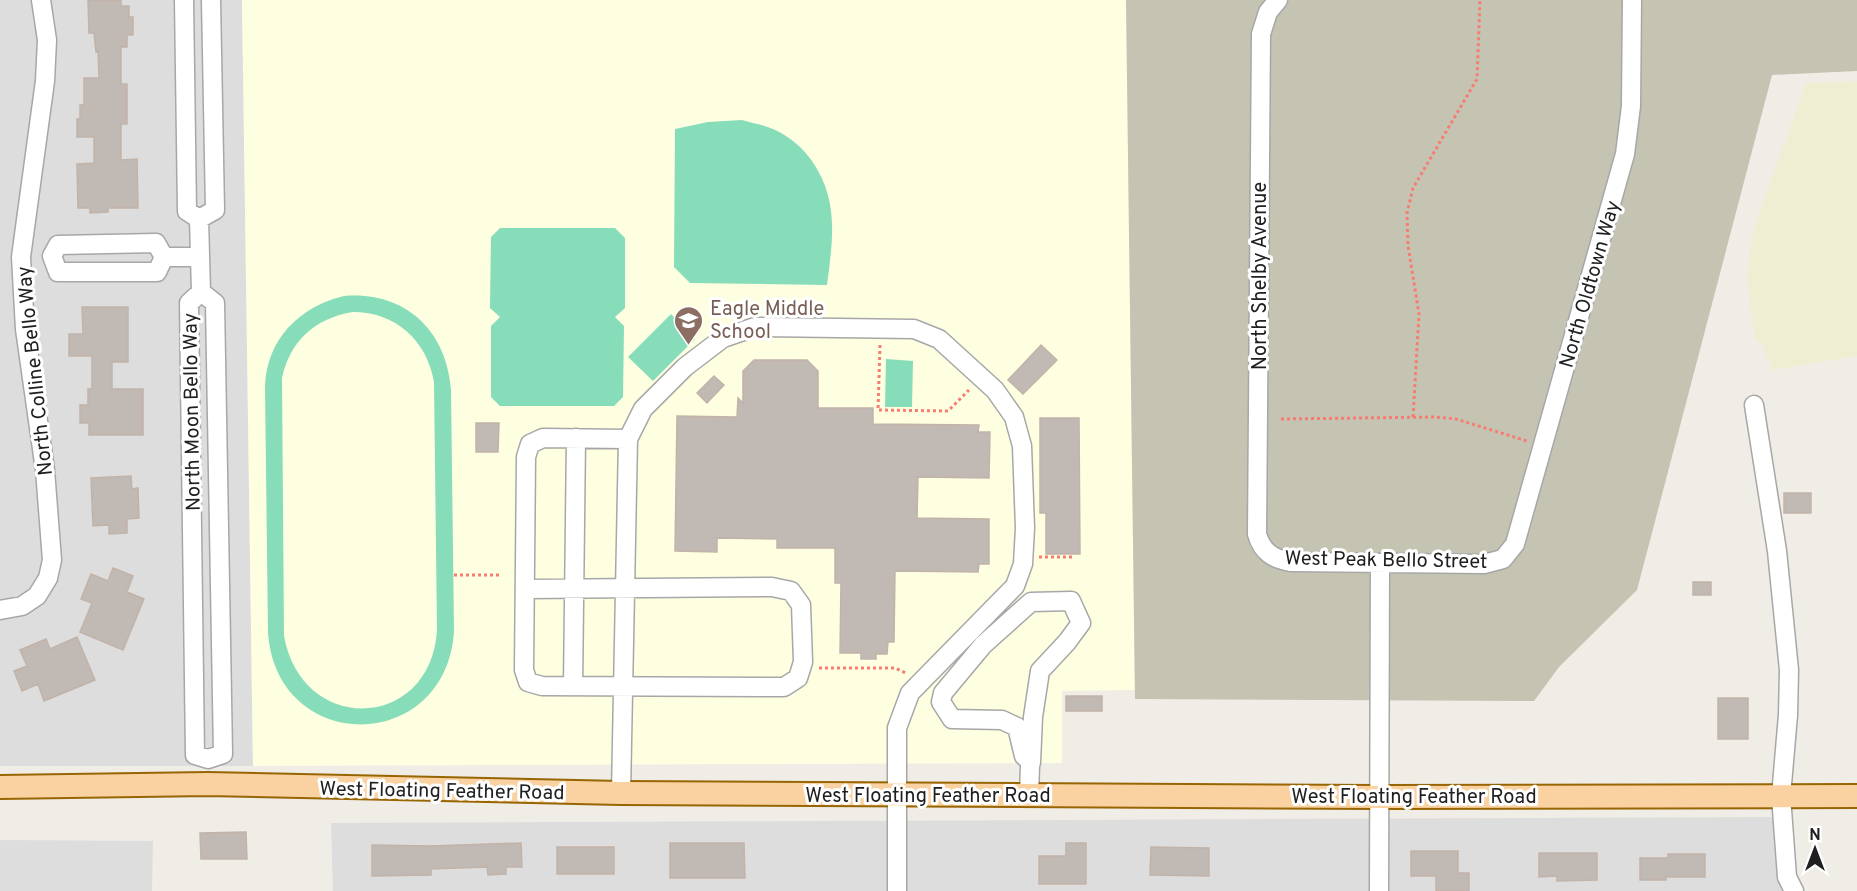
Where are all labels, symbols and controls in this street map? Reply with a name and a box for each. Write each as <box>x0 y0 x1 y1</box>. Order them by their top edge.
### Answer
street label: North Shelby Avenue <box>1248 182 1274 370</box>
street label: North Oldtown Way <box>1555 198 1627 371</box>
street label: North Colline Bello Way <box>12 265 60 477</box>
place label: Eagle Middle School <box>710 297 824 346</box>
school or university icon: Eagle Middle School <box>673 304 705 346</box>
street label: North Moon Bello Way <box>178 313 208 511</box>
street label: West Peak Bello Street <box>1284 546 1488 576</box>
street label: West Floating Feather Road <box>319 777 565 807</box>
street label: West Floating Feather Road <box>805 784 1051 810</box>
street label: West Floating Feather Road <box>1291 785 1537 811</box>
north arrow <box>1785 819 1845 879</box>
text: N <box>1809 826 1821 846</box>

